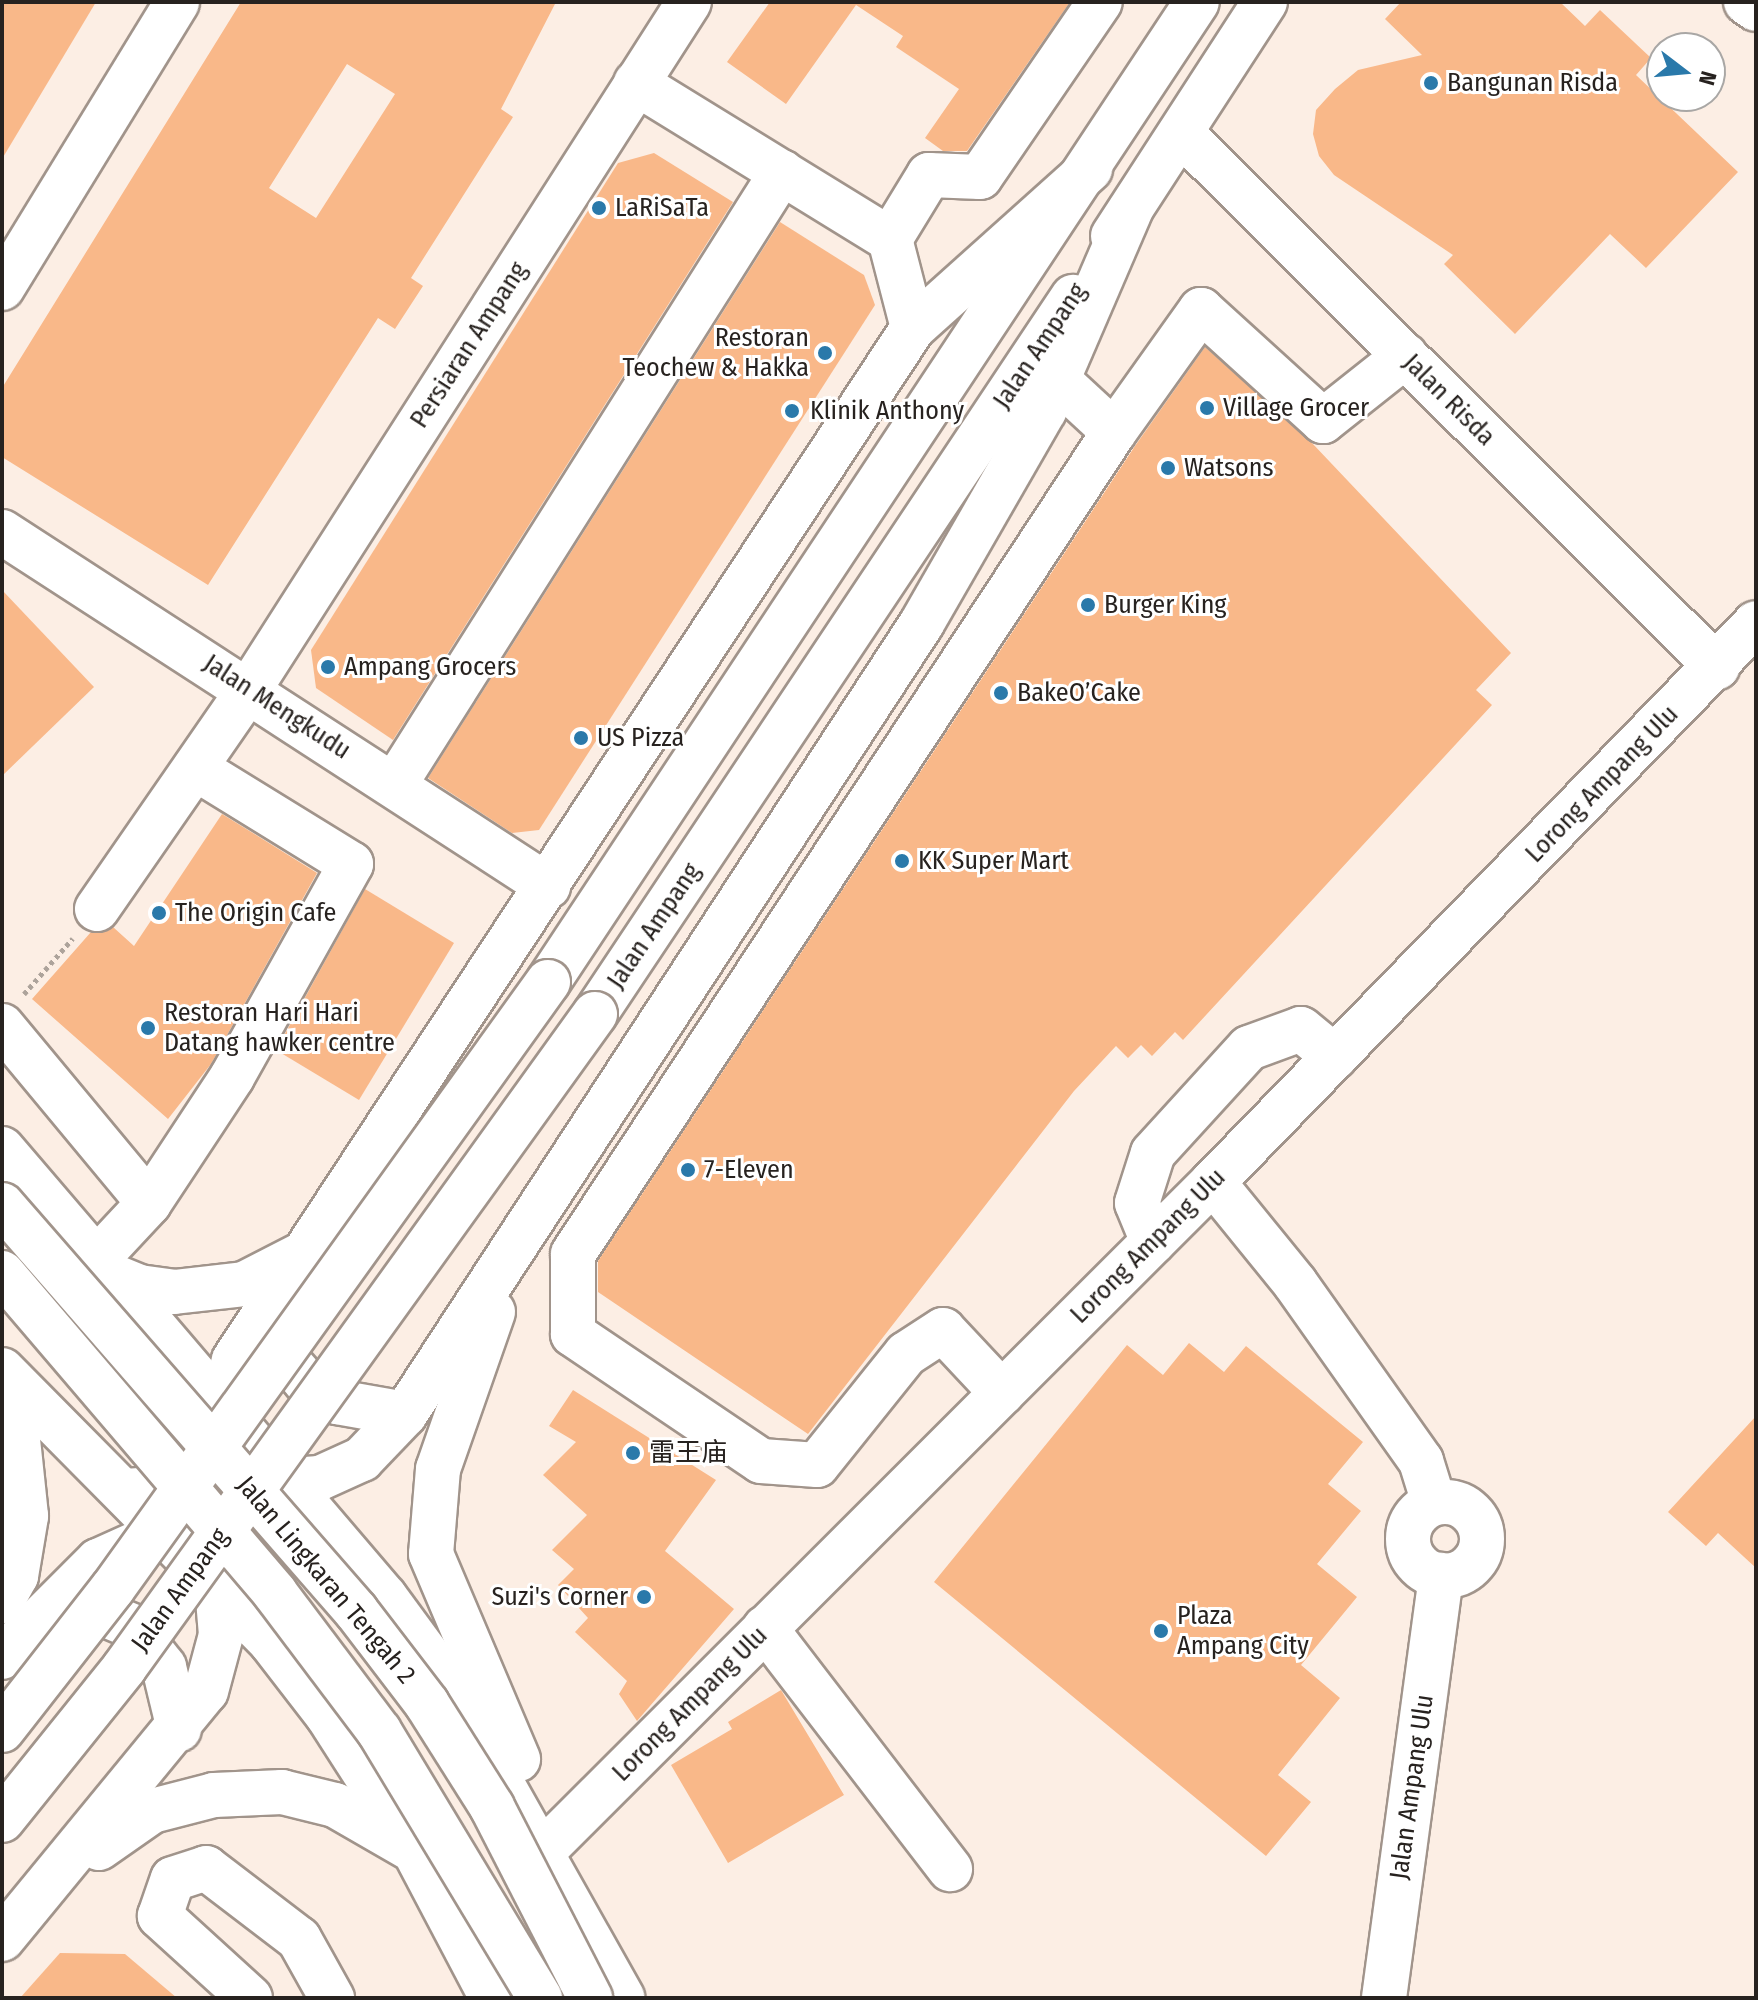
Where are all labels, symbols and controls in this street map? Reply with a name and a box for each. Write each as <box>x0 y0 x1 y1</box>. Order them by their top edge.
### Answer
north arrow <box>1646 32 1726 112</box>
place label: Bangunan Risda <box>1447 67 1618 99</box>
text: N <box>1693 68 1722 88</box>
marker: Bangunan Risda <box>1422 74 1440 92</box>
place label: LaRiSaTa <box>615 192 709 224</box>
marker: LaRiSaTa <box>590 199 608 217</box>
street label: Persiaran Ampang <box>404 256 534 434</box>
street label: Jalan Ampang <box>987 277 1093 415</box>
place label: Restoran Teochew & Hakka <box>623 322 809 384</box>
marker: Restoran Teochew & Hakka <box>816 344 834 362</box>
street label: Jalan Risda <box>1396 347 1502 453</box>
place label: Village Grocer <box>1223 392 1369 424</box>
place label: Klinik Anthony <box>810 395 964 427</box>
marker: Village Grocer <box>1198 399 1216 417</box>
marker: Klinik Anthony <box>781 400 803 422</box>
place label: Watsons <box>1184 452 1274 484</box>
marker: Watsons <box>1159 459 1177 477</box>
place label: Burger King <box>1104 589 1227 621</box>
marker: Burger King <box>1079 596 1097 614</box>
street label: Jalan Mengkudu <box>198 648 356 766</box>
place label: Ampang Grocers <box>344 651 516 683</box>
marker: Ampang Grocers <box>319 658 337 676</box>
place label: BakeO’Cake <box>1017 677 1141 709</box>
marker: BakeO’Cake <box>992 684 1010 702</box>
street label: Lorong Ampang Ulu <box>1519 699 1685 869</box>
place label: US Pizza <box>597 722 684 754</box>
marker: US Pizza <box>572 729 590 747</box>
place label: KK Super Mart <box>918 845 1069 877</box>
marker: KK Super Mart <box>893 852 911 870</box>
street label: Jalan Ampang <box>601 857 707 995</box>
place label: The Origin Cafe <box>175 897 336 929</box>
marker: The Origin Cafe <box>150 904 168 922</box>
place label: Restoran Hari Hari Datang hawker centre <box>164 997 395 1058</box>
marker: Restoran Hari Hari Datang hawker centre <box>139 1019 157 1037</box>
place label: 7-Eleven <box>704 1154 794 1186</box>
marker: 7-Eleven <box>679 1161 697 1179</box>
street label: Lorong Ampang Ulu <box>1064 1162 1232 1330</box>
place label: 雷王庙 <box>649 1437 727 1469</box>
marker: 雷王庙 <box>624 1444 642 1462</box>
street label: Jalan Lingkaran Tengah 2 <box>230 1470 422 1690</box>
street label: Jalan Ampang <box>125 1522 235 1658</box>
place label: Suzi's Corner <box>491 1581 628 1613</box>
marker: Suzi's Corner <box>635 1588 653 1606</box>
place label: Plaza Ampang City <box>1177 1600 1309 1662</box>
street label: Lorong Ampang Ulu <box>606 1620 774 1788</box>
marker: Plaza Ampang City <box>1152 1622 1170 1640</box>
street label: Jalan Ampang Ulu <box>1384 1692 1440 1882</box>

